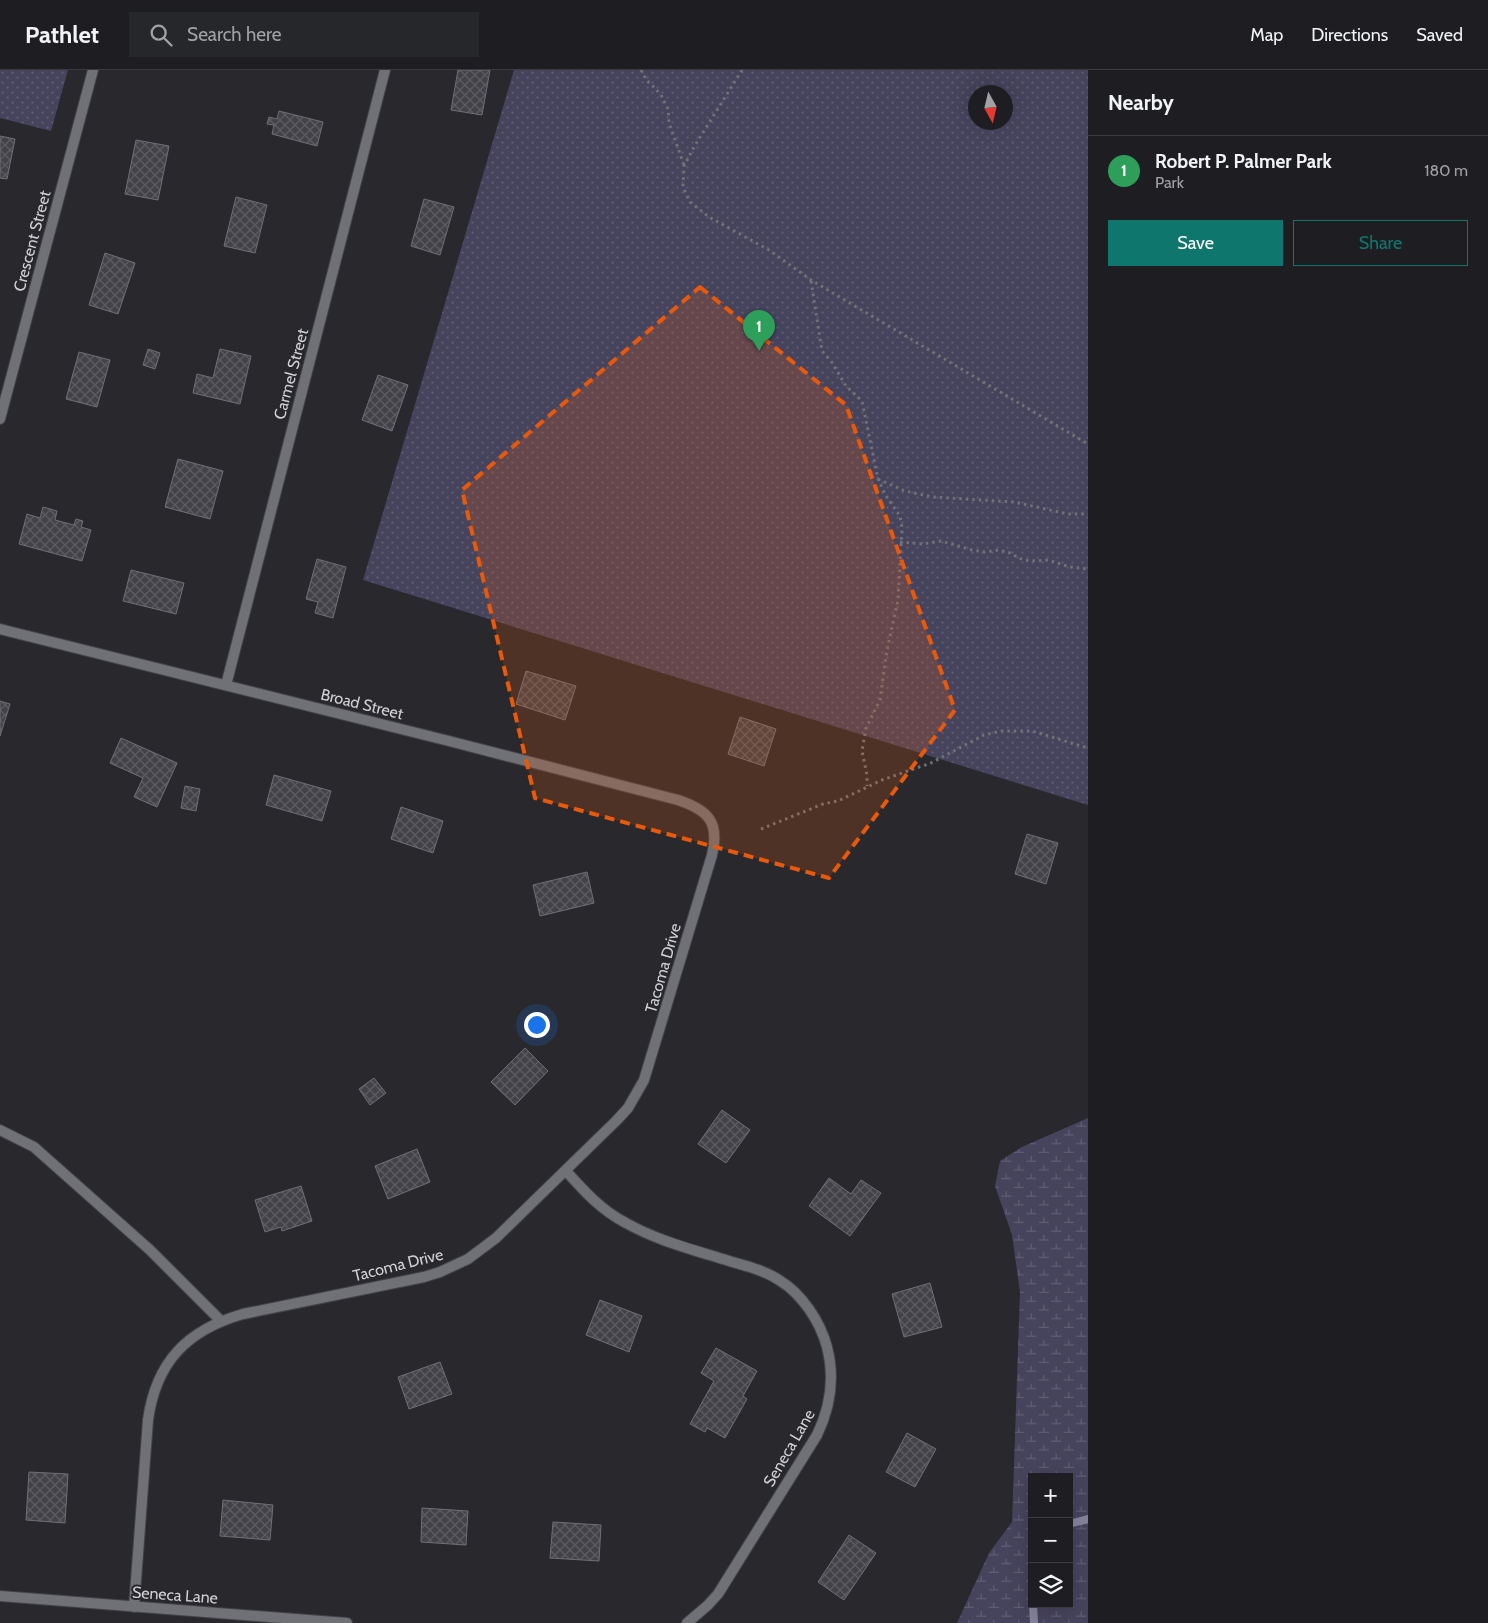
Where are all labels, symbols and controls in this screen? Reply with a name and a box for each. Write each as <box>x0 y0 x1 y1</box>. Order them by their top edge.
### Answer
search box <box>129 12 479 57</box>
text: Pathlet <box>25 20 99 49</box>
icon: search <box>147 21 175 49</box>
text: Search here <box>187 23 281 46</box>
text: Map <box>1250 24 1283 46</box>
text: Directions <box>1311 24 1388 46</box>
text: Saved <box>1416 24 1463 46</box>
north arrow <box>968 85 1013 130</box>
text: Nearby <box>1108 90 1174 115</box>
text: Robert P. Palmer Park <box>1155 150 1332 173</box>
text: 1 <box>1121 161 1127 180</box>
text: 180 m <box>1424 161 1468 180</box>
text: Park <box>1155 173 1184 192</box>
street label: Crescent Street <box>9 188 55 294</box>
button: Save <box>1108 220 1283 266</box>
button: Share <box>1293 220 1468 266</box>
pin: 1 <box>743 310 775 351</box>
street label: Carmel Street <box>270 326 312 422</box>
street label: Broad Street <box>319 685 406 724</box>
street label: Tacoma Drive <box>641 921 685 1015</box>
your location <box>524 1012 550 1038</box>
street label: Tacoma Drive <box>351 1245 445 1285</box>
street label: Seneca Lane <box>759 1406 819 1490</box>
map controls <box>1028 1473 1073 1608</box>
button: + <box>1028 1473 1073 1518</box>
button: − <box>1028 1518 1073 1563</box>
button: layers <box>1028 1563 1073 1608</box>
street label: Seneca Lane <box>131 1583 219 1607</box>

